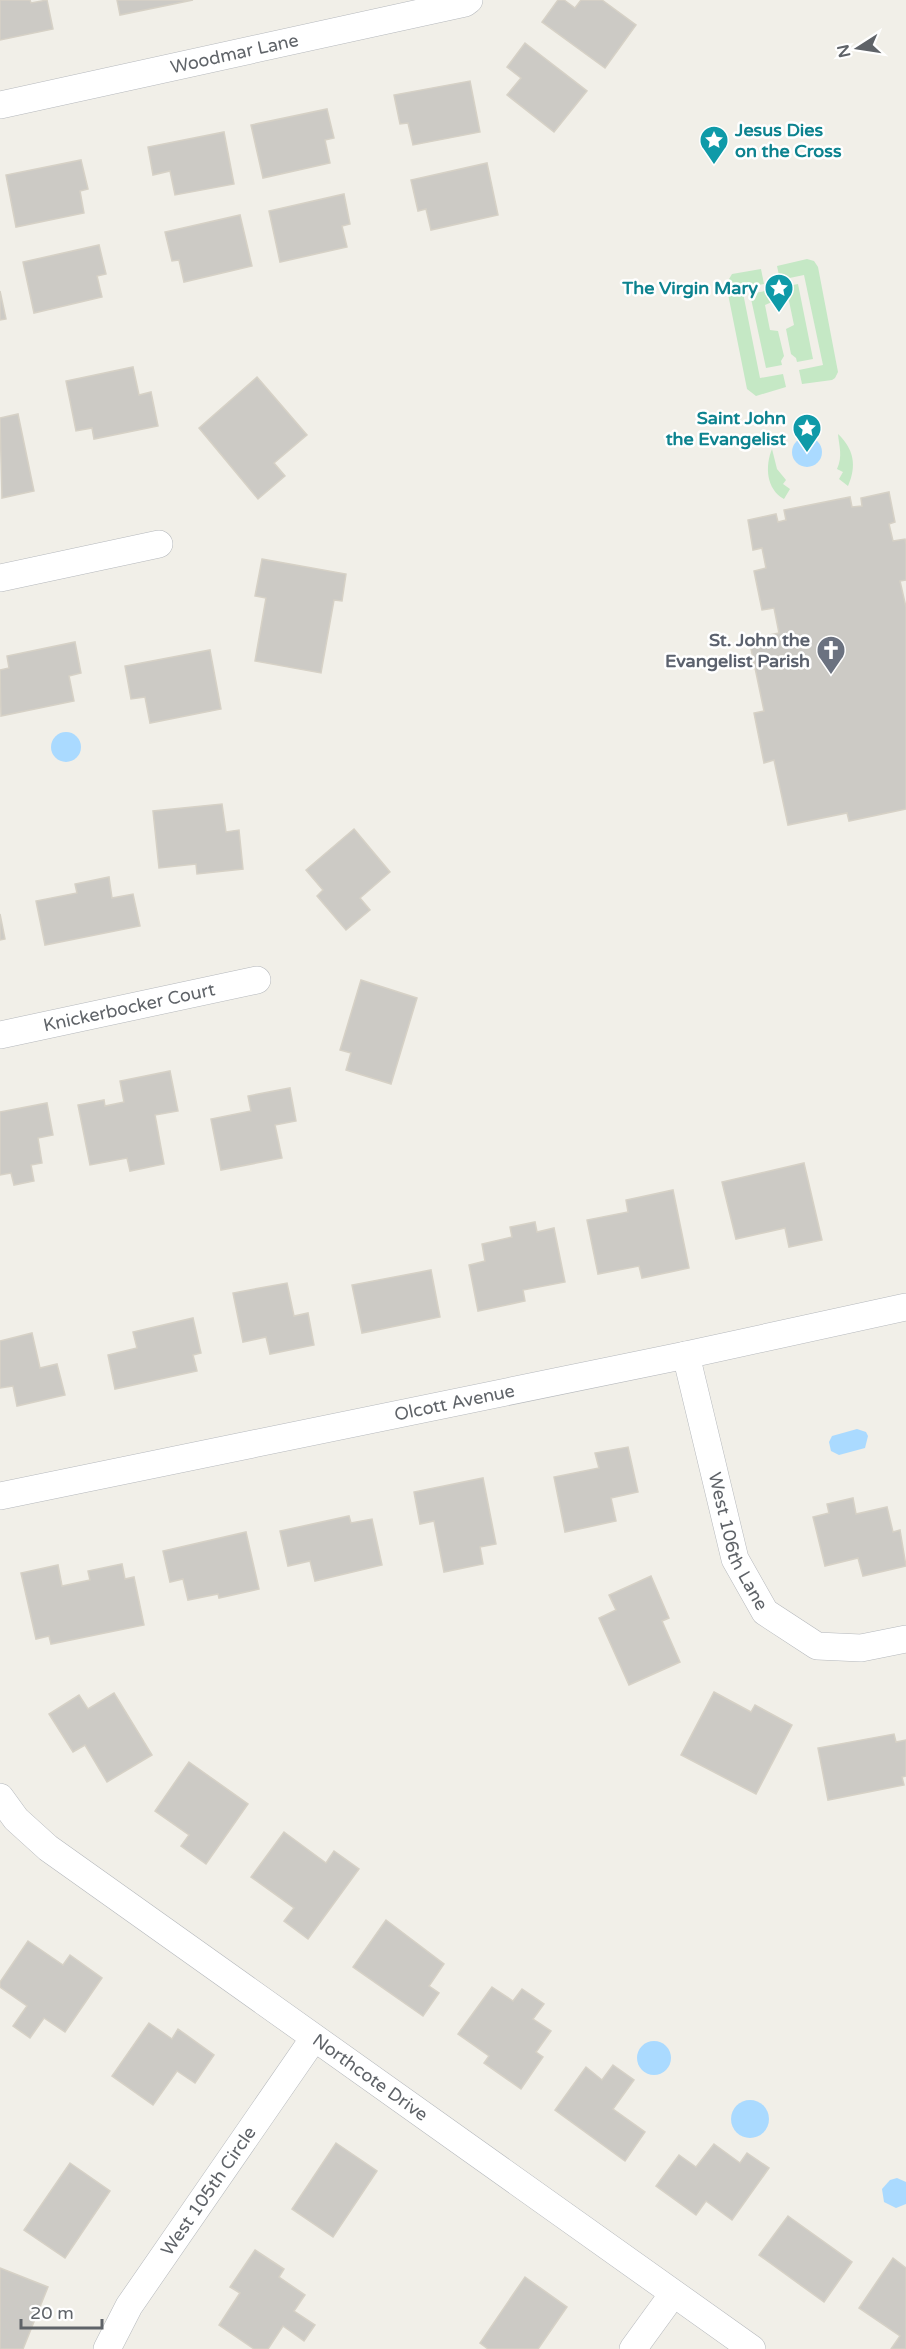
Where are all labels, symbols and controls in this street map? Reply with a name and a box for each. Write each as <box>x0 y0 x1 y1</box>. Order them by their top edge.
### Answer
north arrow <box>828 18 888 78</box>
street label: Woodmar Lane <box>168 29 301 78</box>
text: N <box>833 43 855 59</box>
place label: Jesus Dies on the Cross <box>734 119 842 162</box>
place icon: Jesus Dies on the Cross <box>698 124 730 166</box>
place icon: The Virgin Mary <box>763 272 795 314</box>
place label: The Virgin Mary <box>621 277 758 299</box>
place label: Saint John the Evangelist <box>666 407 786 450</box>
place icon: Saint John the Evangelist <box>791 412 823 454</box>
place label: St. John the Evangelist Parish <box>665 629 810 672</box>
church icon: St. John the Evangelist Parish <box>815 634 847 676</box>
street label: Knickerbocker Court <box>41 978 217 1036</box>
street label: Olcott Avenue <box>392 1379 517 1426</box>
street label: West 106th Lane <box>704 1470 773 1614</box>
street label: Northcote Drive <box>308 2029 432 2126</box>
street label: West 105th Circle <box>156 2122 261 2260</box>
scale bar <box>21 2292 102 2330</box>
text: 20 m <box>30 2302 74 2324</box>

